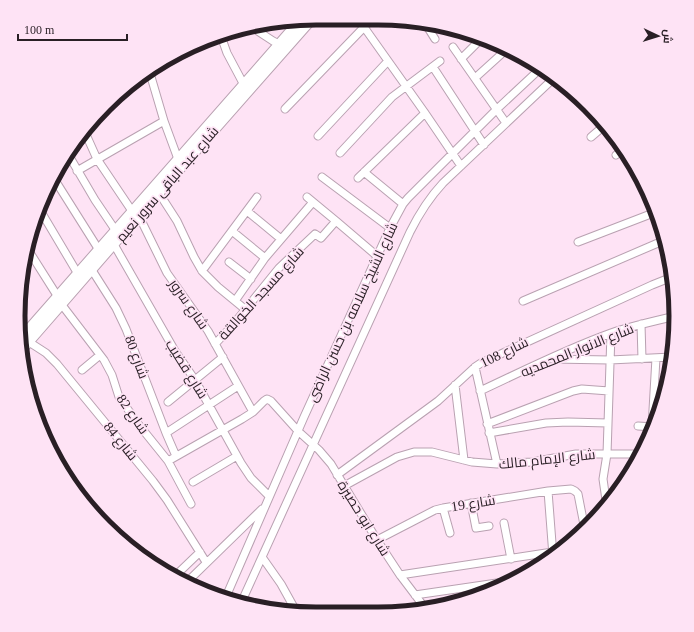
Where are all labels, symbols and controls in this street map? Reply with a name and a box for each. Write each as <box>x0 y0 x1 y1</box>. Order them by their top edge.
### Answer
scale bar <box>18 16 127 42</box>
north arrow <box>638 16 678 56</box>
text: 100 m <box>24 23 55 37</box>
text: ش <box>661 29 674 44</box>
street label: شارع عبد الباقى سرور نعيم <box>113 124 223 246</box>
street label: شارع الشيخ سلامه بن حسن الراضى <box>304 220 402 405</box>
street label: شارع مسجد الخوالقة <box>216 244 308 344</box>
street label: شارع سرور <box>165 276 211 333</box>
street label: شارع الانوار المحمديه <box>519 321 636 381</box>
street label: شارع 80 <box>121 334 151 381</box>
street label: شارع 108 <box>478 334 531 371</box>
street label: شارع قضيب <box>162 337 211 402</box>
street label: شارع 82 <box>113 392 152 437</box>
street label: شارع 84 <box>100 419 140 464</box>
street label: شارع الإمام مالك <box>498 447 596 474</box>
street label: شارع ابو حصيرة <box>334 478 393 559</box>
street label: شارع 19 <box>450 493 496 515</box>

